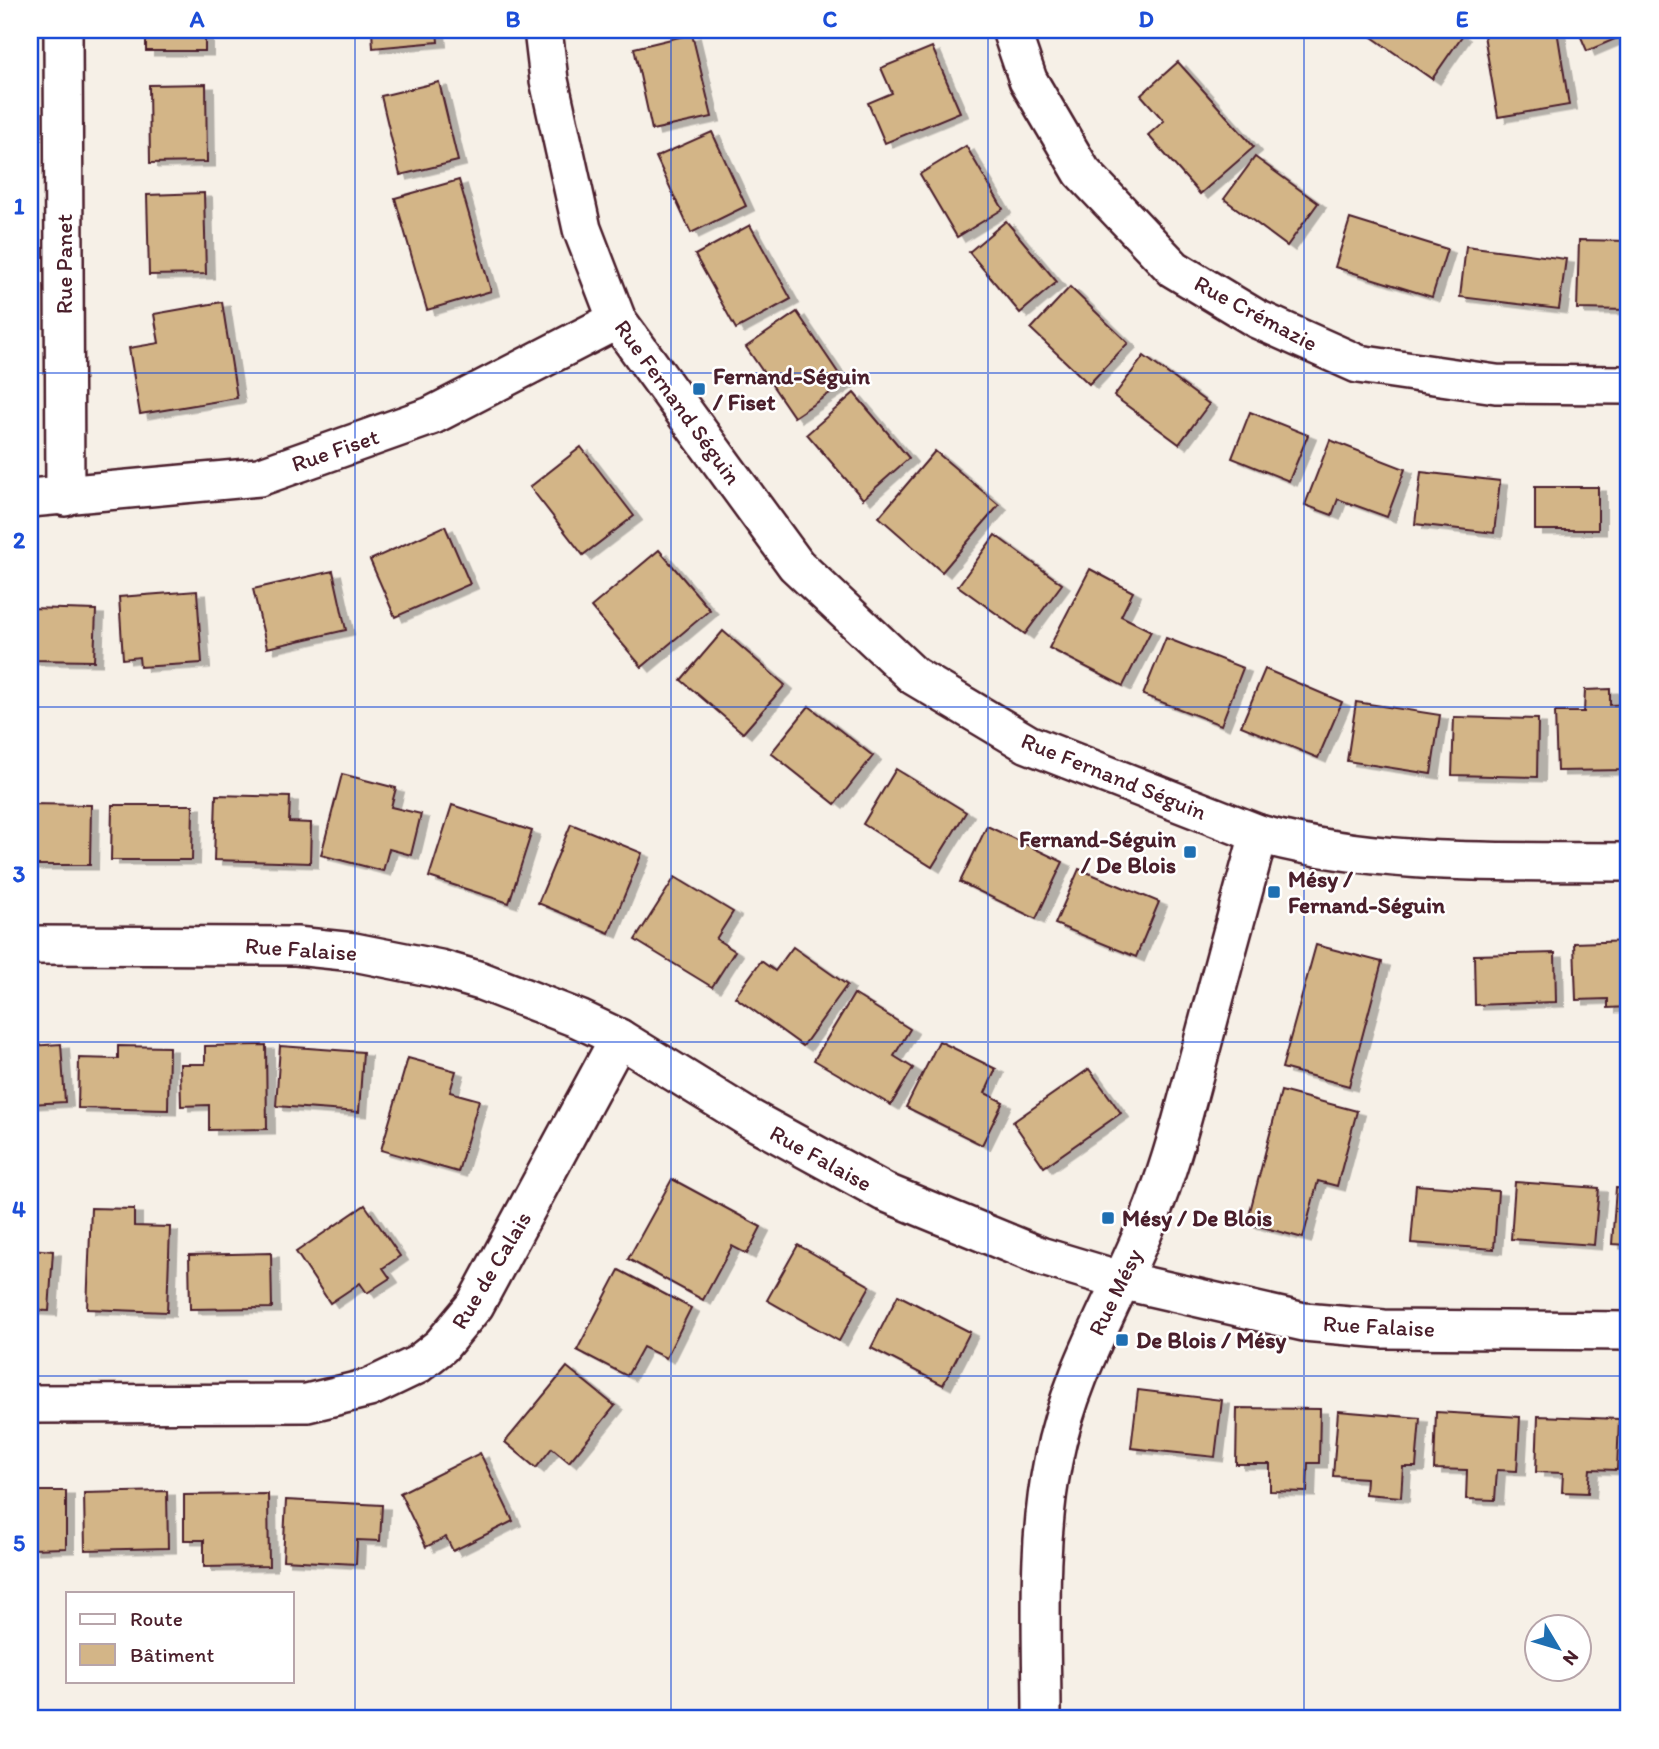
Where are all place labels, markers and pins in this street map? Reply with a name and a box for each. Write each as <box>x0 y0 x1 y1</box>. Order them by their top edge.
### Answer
place label: Fernand-Séguin / Fiset <box>712 362 871 416</box>
marker: Fernand-Séguin / Fiset <box>691 381 707 397</box>
place label: Fernand-Séguin / De Blois <box>1019 825 1177 879</box>
marker: Fernand-Séguin / De Blois <box>1182 844 1198 860</box>
place label: Mésy / Fernand-Séguin <box>1288 865 1446 919</box>
marker: Mésy / Fernand-Séguin <box>1266 884 1282 900</box>
place label: Mésy / De Blois <box>1122 1204 1272 1232</box>
marker: Mésy / De Blois <box>1100 1210 1116 1226</box>
place label: De Blois / Mésy <box>1136 1326 1286 1354</box>
marker: De Blois / Mésy <box>1114 1332 1130 1348</box>

